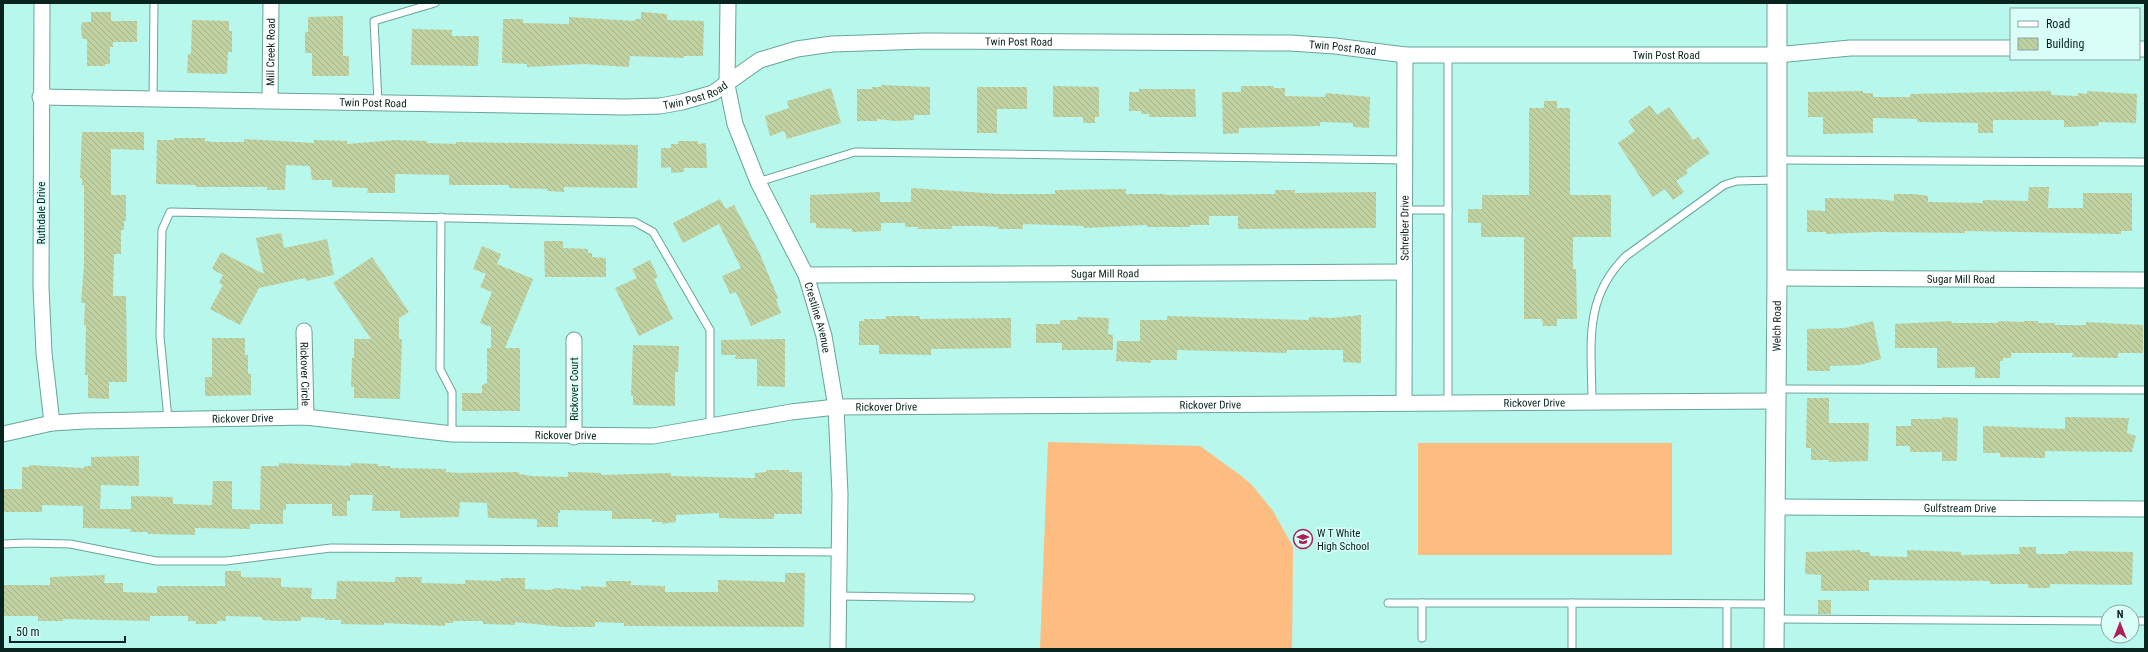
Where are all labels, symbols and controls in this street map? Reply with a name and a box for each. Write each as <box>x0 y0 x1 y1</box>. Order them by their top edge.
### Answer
legend <box>2010 8 2140 60</box>
text: Road <box>2046 17 2070 31</box>
street label: Mill Creek Road <box>264 18 278 86</box>
street label: Twin Post Road <box>985 35 1053 49</box>
text: Building <box>2046 37 2084 51</box>
street label: Twin Post Road <box>1309 38 1377 58</box>
street label: Twin Post Road <box>1632 49 1700 62</box>
street label: Twin Post Road <box>662 79 730 112</box>
street label: Twin Post Road <box>339 96 407 110</box>
street label: Ruthdale Drive <box>35 182 48 244</box>
street label: Schreiber Drive <box>1398 195 1412 261</box>
street label: Sugar Mill Road <box>1071 267 1139 281</box>
street label: Sugar Mill Road <box>1927 273 1995 286</box>
street label: Crestline Avenue <box>801 281 833 354</box>
street label: Welch Road <box>1770 300 1784 352</box>
street label: Rickover Circle <box>297 342 312 406</box>
street label: Rickover Court <box>568 357 581 421</box>
street label: Rickover Drive <box>1504 396 1565 410</box>
street label: Rickover Drive <box>1180 398 1241 412</box>
street label: Rickover Drive <box>856 400 917 414</box>
street label: Rickover Drive <box>212 412 274 426</box>
street label: Rickover Drive <box>535 429 597 442</box>
street label: Gulfstream Drive <box>1924 502 1996 515</box>
place label: W T White High School <box>1317 527 1369 553</box>
school or university icon: W T White High School <box>1292 528 1314 550</box>
north arrow <box>2100 604 2140 644</box>
text: N <box>2117 608 2124 621</box>
scale bar <box>10 618 125 644</box>
text: 50 m <box>16 625 40 639</box>

